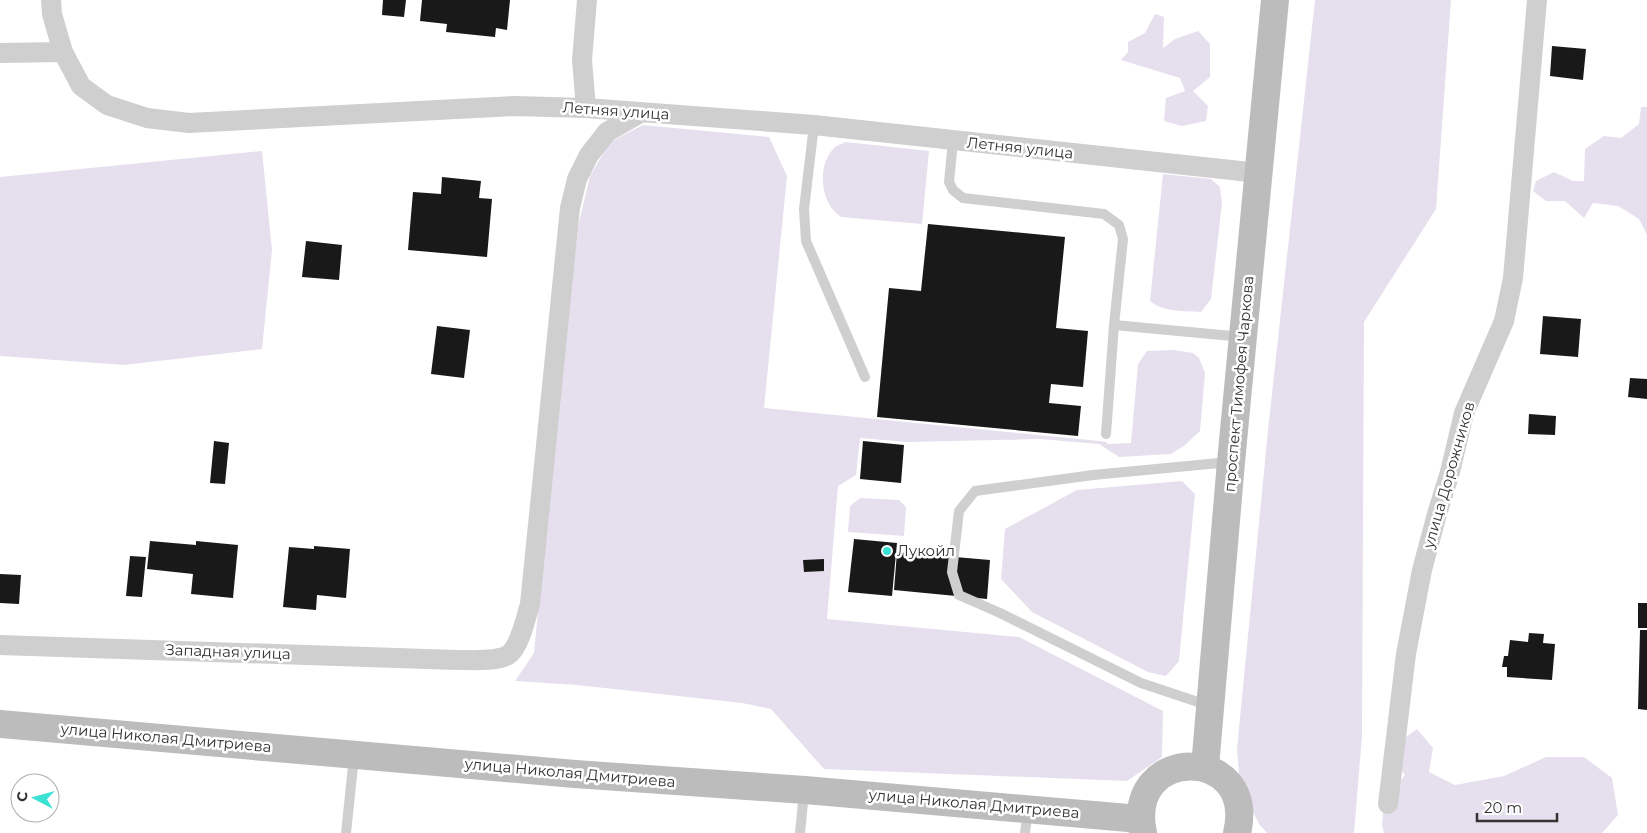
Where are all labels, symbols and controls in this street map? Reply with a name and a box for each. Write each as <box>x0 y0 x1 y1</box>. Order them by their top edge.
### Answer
street label: Летняя улица <box>562 97 670 124</box>
street label: Летняя улица <box>966 132 1074 163</box>
street label: проспект Тимофея Чаркова <box>1220 275 1257 493</box>
street label: улица Дорожников <box>1418 399 1479 551</box>
place label: Лукойл <box>897 541 955 560</box>
marker: Лукойл <box>881 545 893 557</box>
street label: Западная улица <box>165 640 291 663</box>
street label: улица Николая Дмитриева <box>59 719 272 756</box>
street label: улица Николая Дмитриева <box>463 754 676 791</box>
north arrow <box>10 773 60 823</box>
street label: улица Николая Дмитриева <box>867 785 1080 822</box>
scale bar <box>1477 790 1557 822</box>
text: С <box>13 791 32 803</box>
text: 20 m <box>1484 798 1522 817</box>

